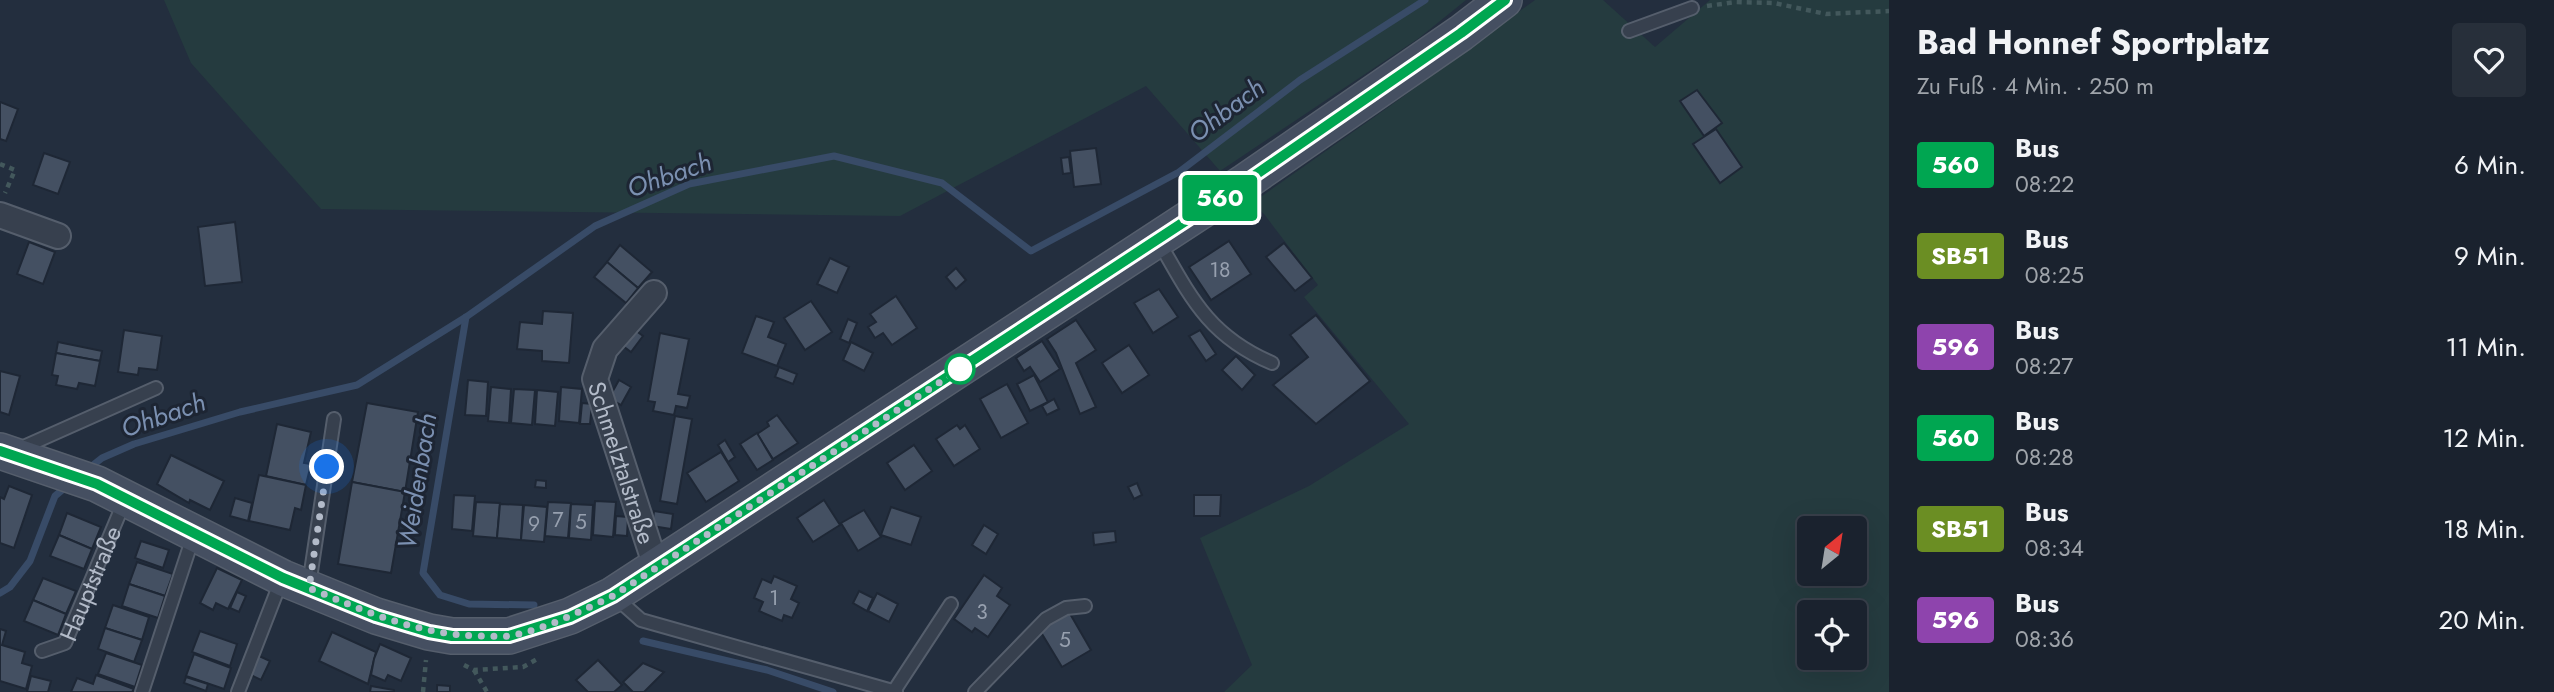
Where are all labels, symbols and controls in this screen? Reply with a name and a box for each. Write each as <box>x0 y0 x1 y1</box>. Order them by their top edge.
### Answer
text: Bad Honnef Sportplatz <box>1917 19 2270 66</box>
button: heart <box>2452 23 2526 97</box>
water label: Ohbach <box>1180 69 1272 151</box>
text: Zu Fuß · 4 Min. · 250 m <box>1917 69 2154 103</box>
text: Bus <box>2015 129 2059 167</box>
water label: Ohbach <box>622 143 716 207</box>
text: 6 Min. <box>2454 146 2526 184</box>
text: 560 <box>1932 147 1979 182</box>
text: 08:22 <box>2015 167 2074 201</box>
line badge: 560 <box>1180 175 1260 221</box>
text: 560 <box>1196 180 1244 215</box>
text: Bus <box>2025 220 2069 258</box>
text: 9 Min. <box>2454 237 2526 275</box>
text: SB51 <box>1931 238 1990 273</box>
house number: 18 <box>1210 255 1230 285</box>
text: 08:25 <box>2025 258 2084 292</box>
text: Bus <box>2015 311 2059 349</box>
text: 11 Min. <box>2446 328 2526 366</box>
text: 596 <box>1932 329 1979 364</box>
text: 08:27 <box>2015 349 2073 383</box>
unlabelled marker <box>945 354 975 384</box>
street label: Schmelztalstraße <box>579 377 665 548</box>
water label: Ohbach <box>116 383 210 447</box>
text: Bus <box>2015 402 2059 440</box>
water label: Weidenbach <box>388 410 446 552</box>
text: 12 Min. <box>2442 419 2526 457</box>
text: 560 <box>1932 420 1979 455</box>
text: 08:28 <box>2015 440 2074 474</box>
your location <box>309 449 344 484</box>
text: Bus <box>2025 493 2069 531</box>
house number: 7 <box>552 505 564 535</box>
house number: 5 <box>575 507 587 537</box>
house number: 9 <box>528 509 540 539</box>
text: 18 Min. <box>2443 510 2526 548</box>
text: SB51 <box>1931 511 1990 546</box>
north arrow <box>1797 516 1867 586</box>
map controls <box>1797 516 1867 670</box>
street label: Hauptstraße <box>50 520 130 646</box>
text: 08:34 <box>2025 531 2084 565</box>
house number: 1 <box>769 583 779 613</box>
text: Bus <box>2015 584 2059 622</box>
house number: 3 <box>976 597 988 627</box>
button: locate <box>1797 600 1867 670</box>
text: 20 Min. <box>2439 601 2526 639</box>
text: 596 <box>1932 602 1979 637</box>
text: 08:36 <box>2015 622 2074 656</box>
house number: 5 <box>1059 625 1071 655</box>

